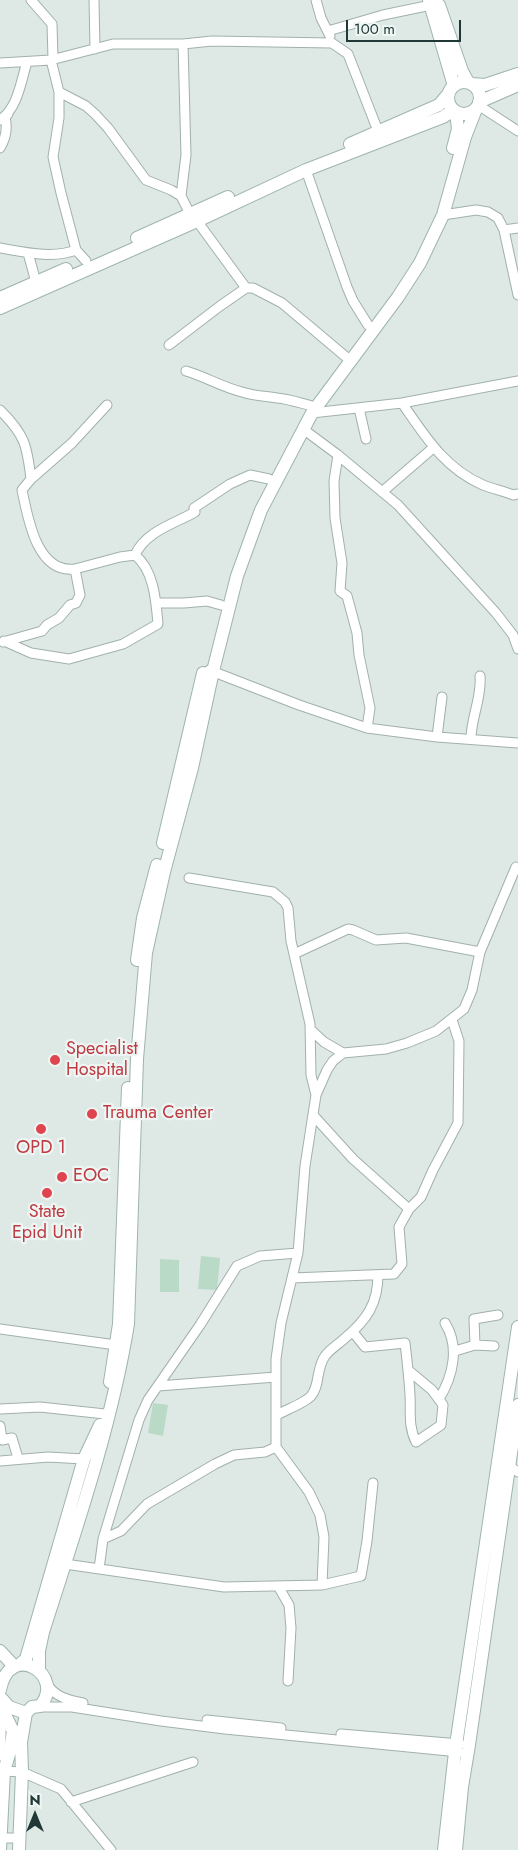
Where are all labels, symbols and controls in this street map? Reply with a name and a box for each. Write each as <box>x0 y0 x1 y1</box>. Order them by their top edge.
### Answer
scale bar <box>348 10 463 42</box>
text: 100 m <box>354 18 395 40</box>
place label: Specialist Hospital <box>66 1039 138 1082</box>
marker: Specialist Hospital <box>48 1053 62 1067</box>
place label: Trauma Center <box>103 1103 213 1125</box>
marker: Trauma Center <box>85 1107 99 1121</box>
marker: OPD 1 <box>34 1122 48 1136</box>
place label: OPD 1 <box>16 1138 66 1160</box>
place label: EOC <box>73 1166 109 1188</box>
marker: EOC <box>55 1170 69 1184</box>
marker: State Epid Unit <box>40 1186 54 1200</box>
place label: State Epid Unit <box>12 1202 82 1244</box>
north arrow <box>10 1790 60 1840</box>
text: N <box>29 1790 41 1810</box>

